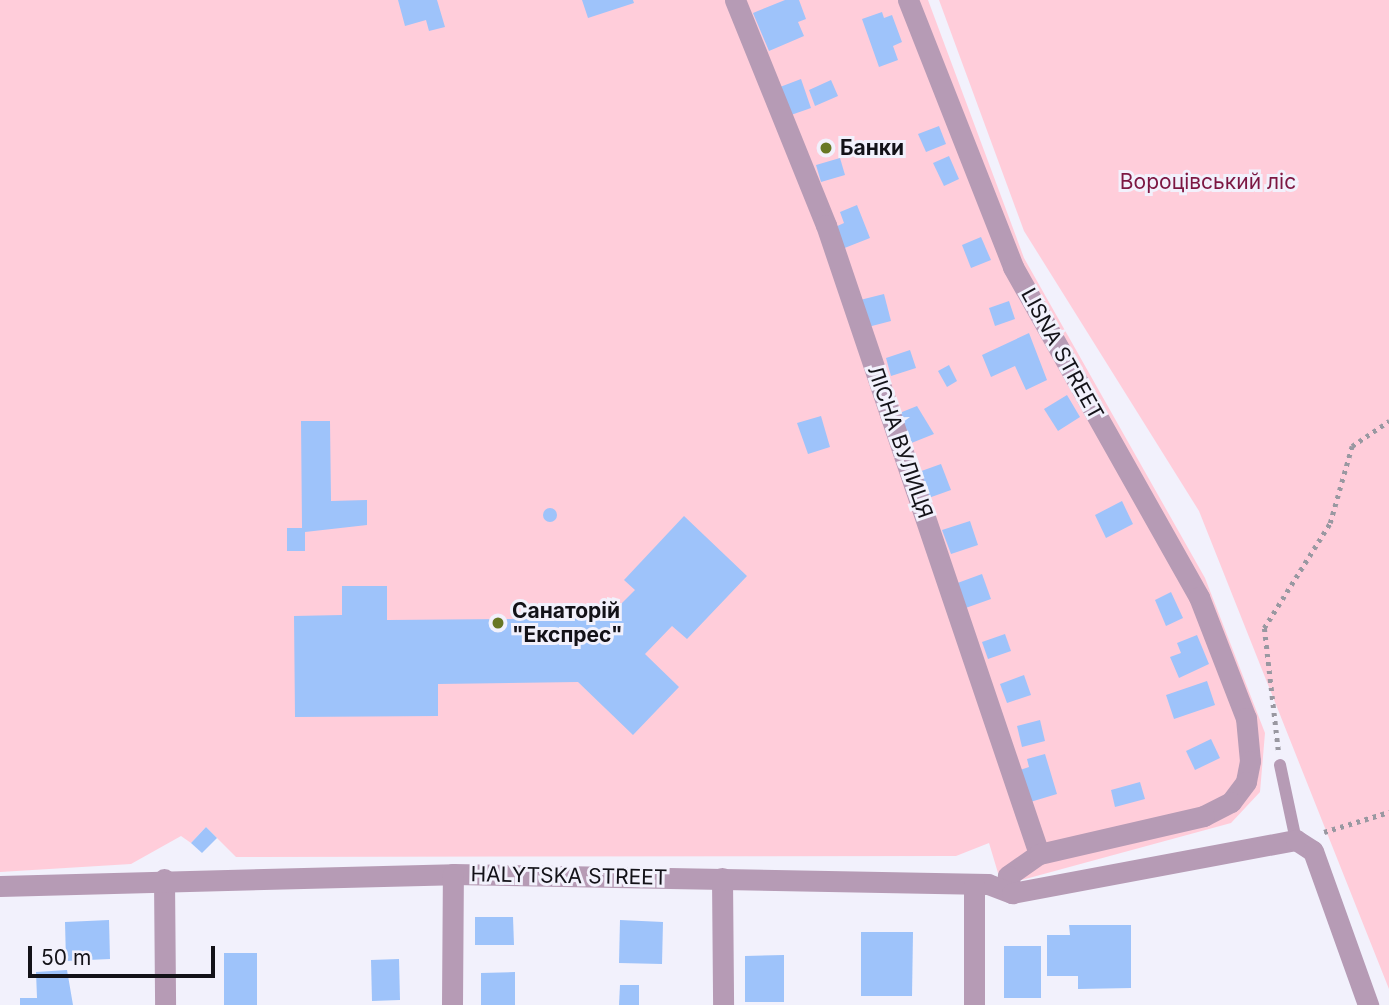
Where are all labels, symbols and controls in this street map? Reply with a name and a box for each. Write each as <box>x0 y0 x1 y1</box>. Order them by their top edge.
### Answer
place label: Банки <box>840 135 904 161</box>
marker: Банки <box>818 140 834 156</box>
park label: Вороцівський ліс <box>1120 169 1296 195</box>
street label: LISNA STREET <box>1015 284 1109 424</box>
street label: ЛІСНА ВУЛИЦЯ <box>862 362 938 522</box>
place label: Санаторій "Експрес" <box>512 598 623 648</box>
marker: Санаторій "Експрес" <box>490 615 506 631</box>
street label: HALYTSKA STREET <box>470 862 668 890</box>
scale bar <box>32 932 219 976</box>
text: 50 m <box>41 945 91 970</box>

